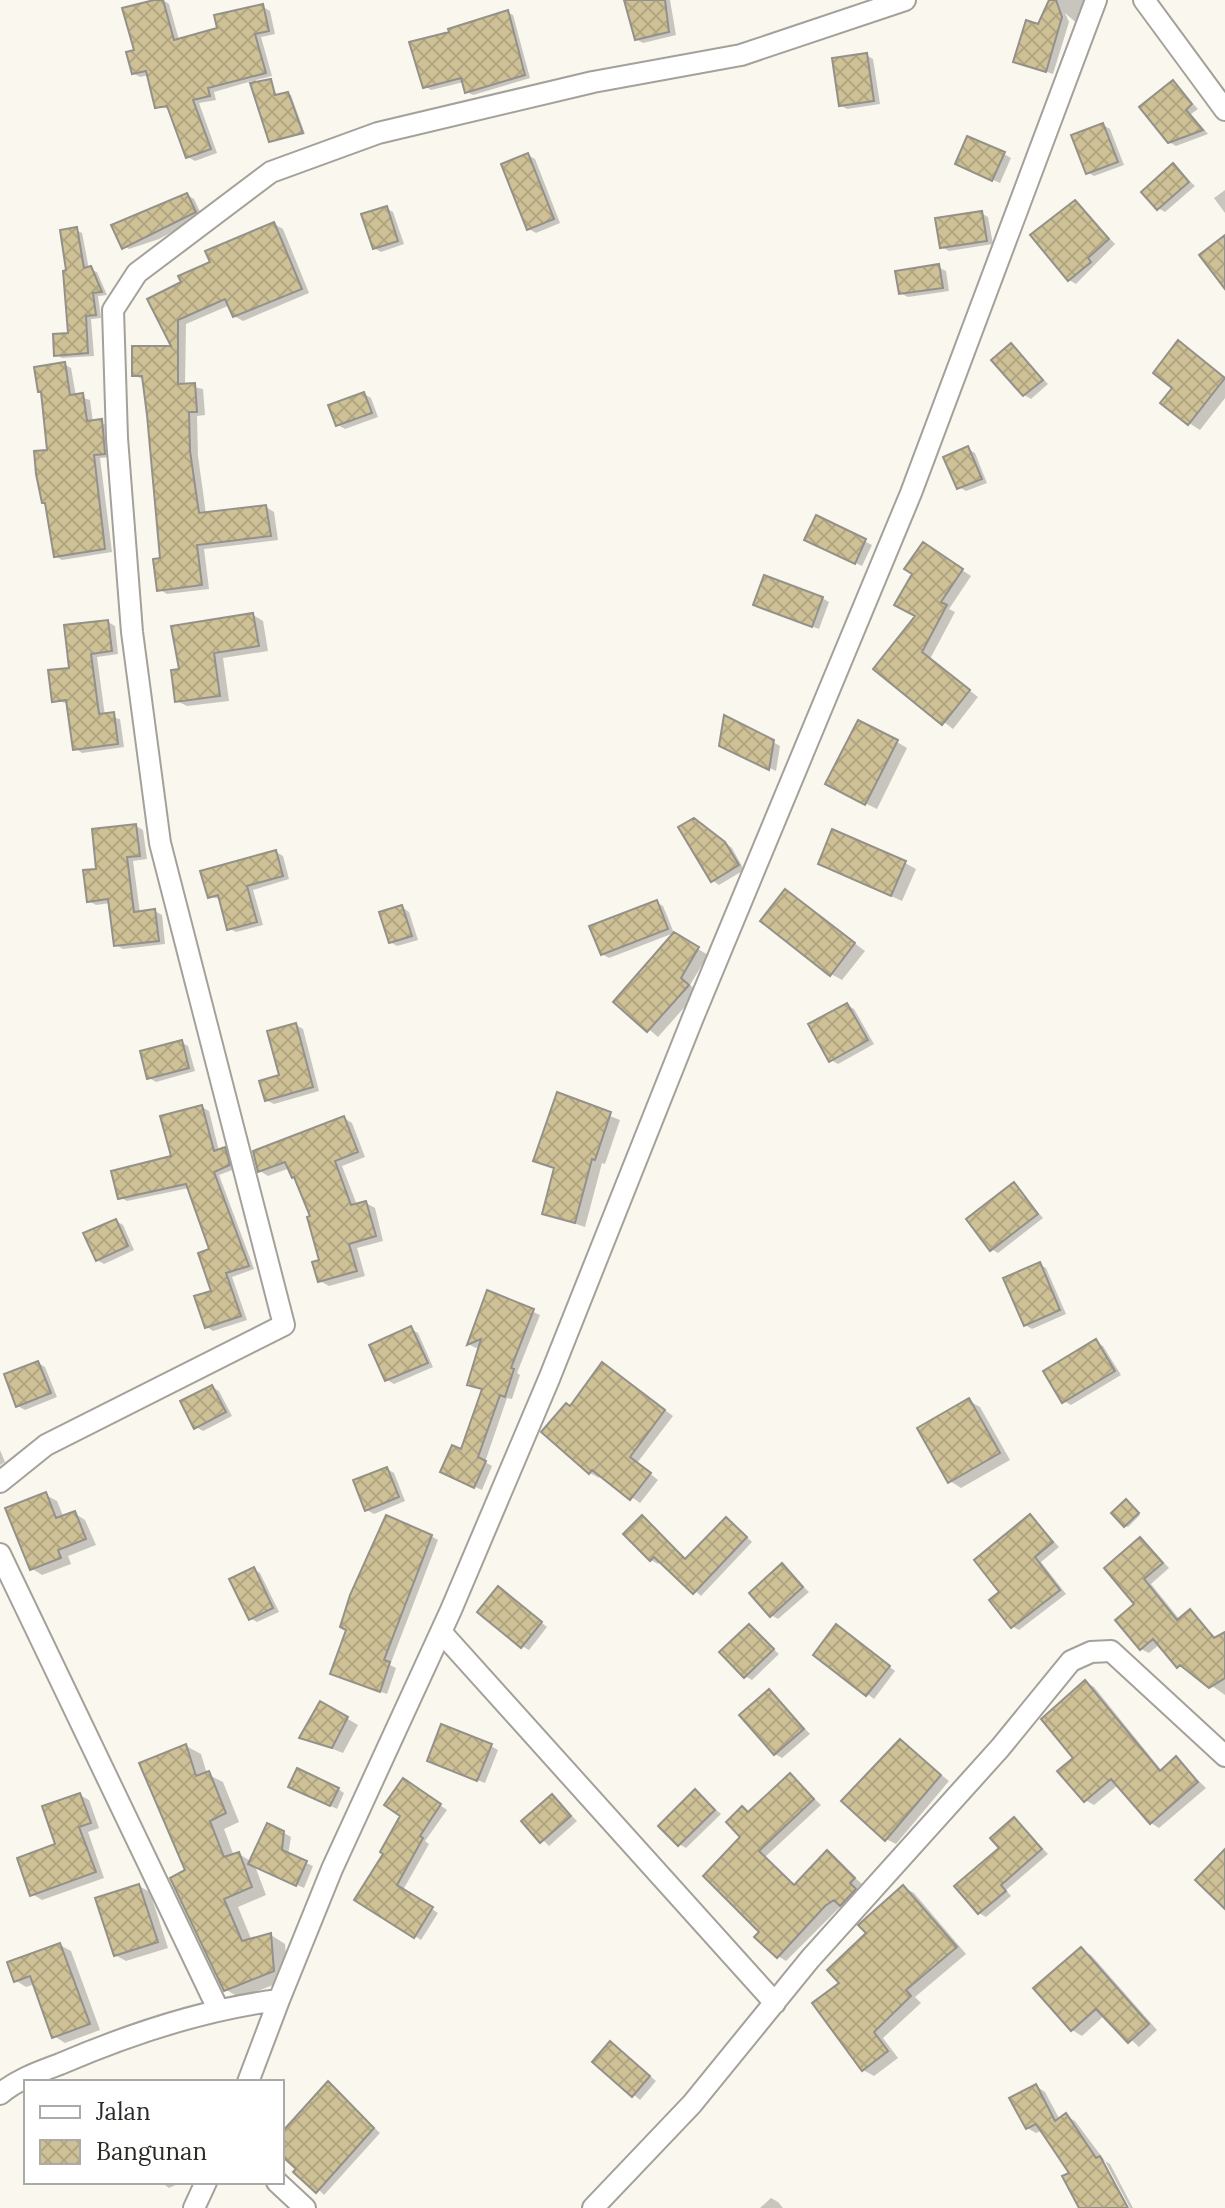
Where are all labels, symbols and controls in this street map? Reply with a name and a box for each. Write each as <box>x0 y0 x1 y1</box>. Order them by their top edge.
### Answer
legend <box>24 2080 284 2184</box>
text: Jalan <box>95 2096 150 2127</box>
text: Bangunan <box>96 2136 207 2167</box>

